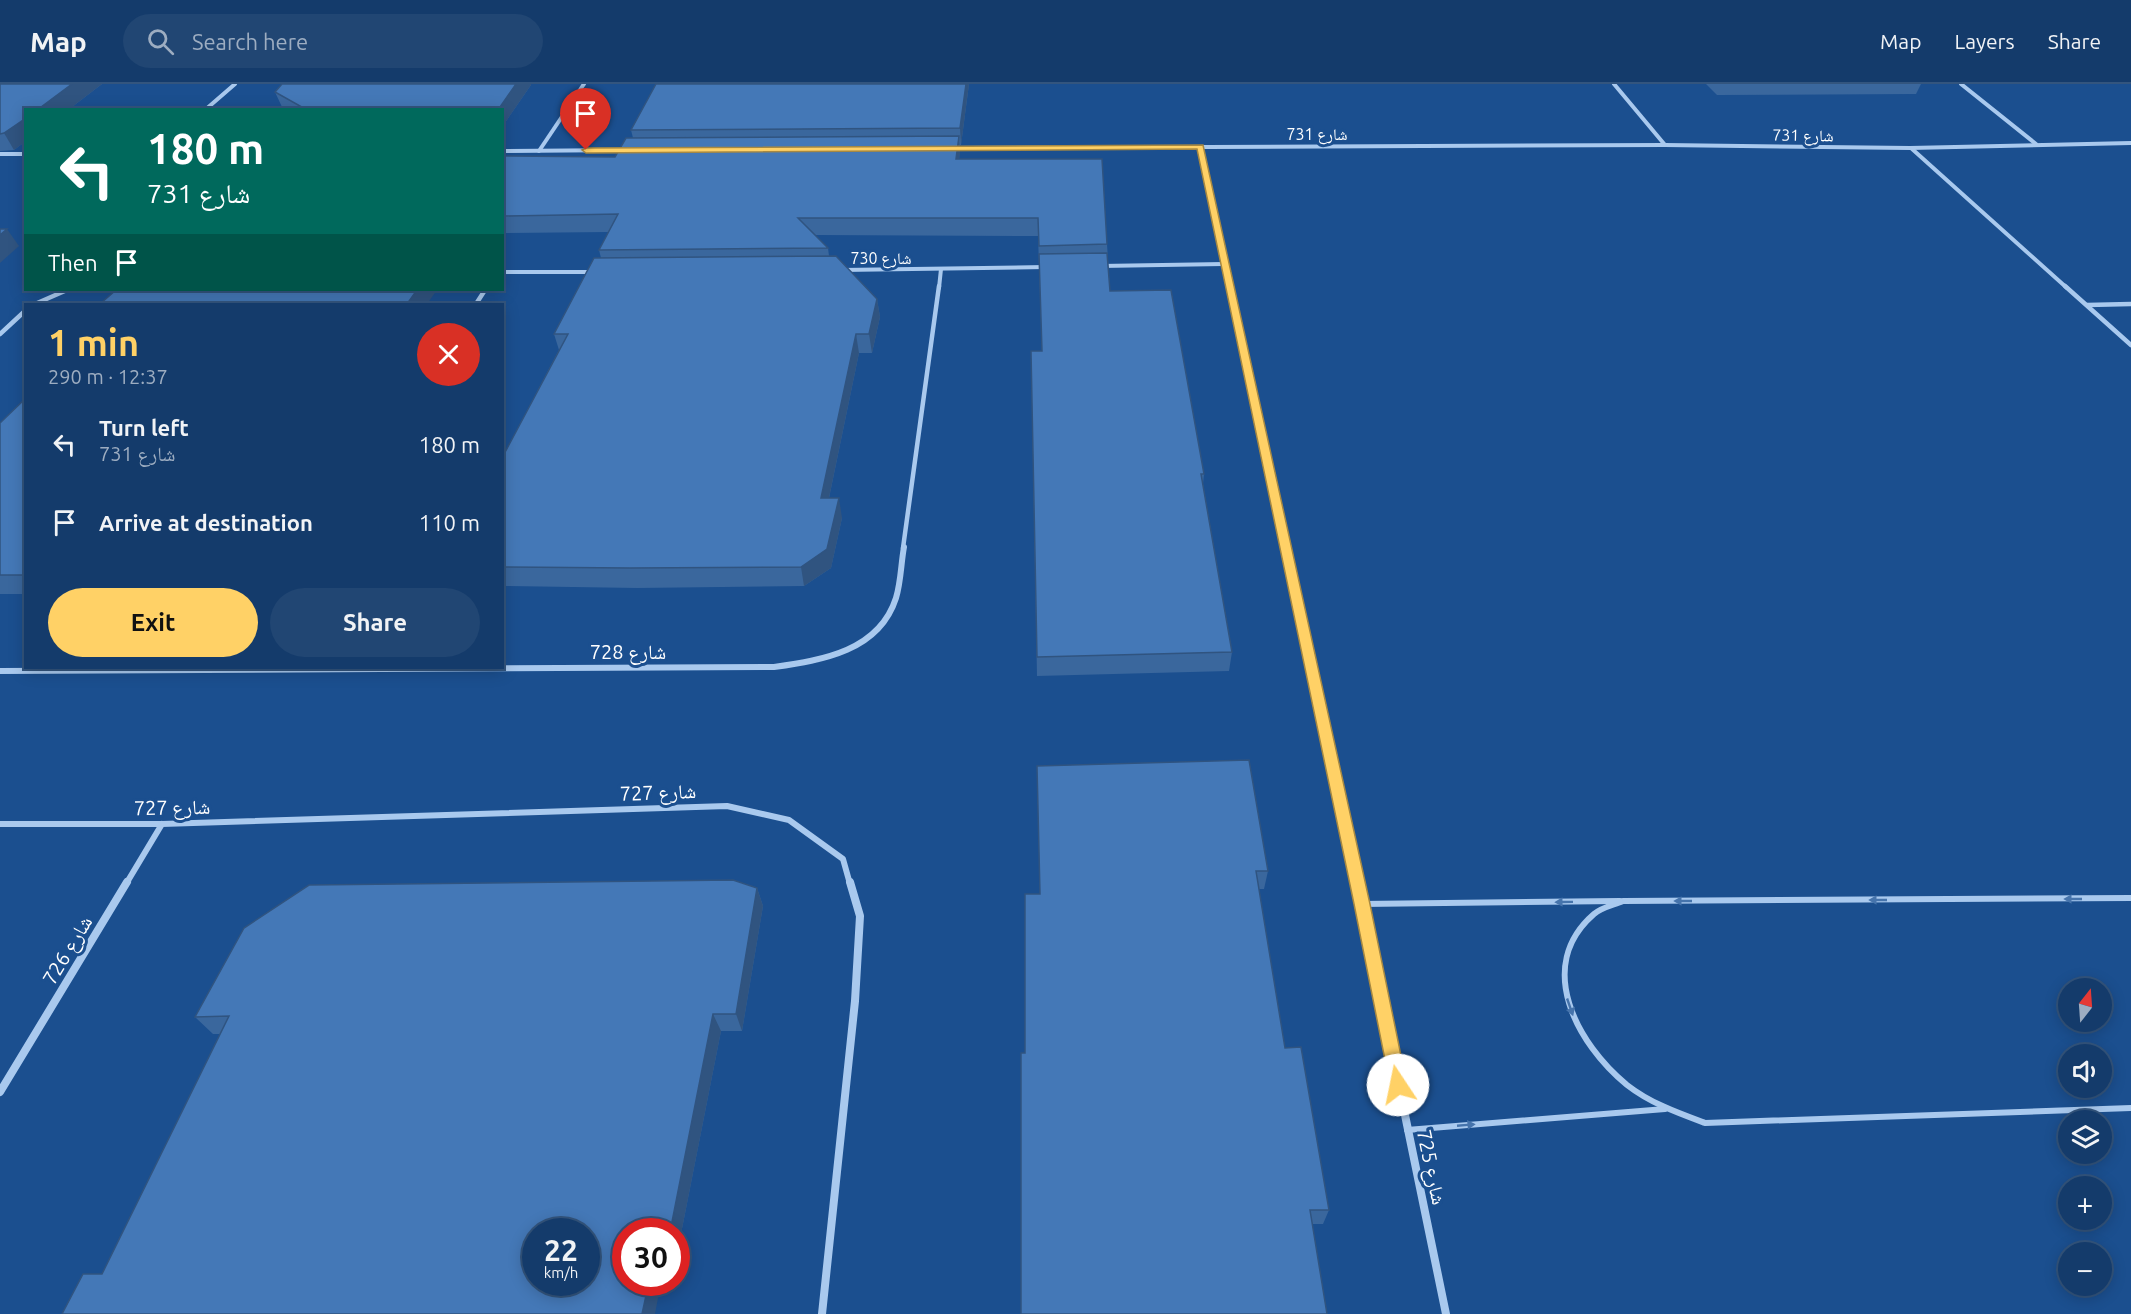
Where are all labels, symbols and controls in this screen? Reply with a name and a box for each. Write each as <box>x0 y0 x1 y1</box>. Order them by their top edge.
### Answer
search box <box>123 14 543 68</box>
icon: search <box>144 25 177 58</box>
text: Map <box>30 26 87 57</box>
text: Search here <box>192 29 308 54</box>
text: Map <box>1880 29 1921 53</box>
text: Layers <box>1954 29 2015 53</box>
text: Share <box>2048 29 2101 53</box>
pin <box>560 88 611 150</box>
icon: arrive <box>569 97 602 130</box>
text: 180 m <box>147 125 264 172</box>
street label: شارع 731 <box>1286 125 1348 145</box>
street label: شارع 731 <box>1772 125 1834 147</box>
icon: left <box>48 132 126 210</box>
text: شارع 731 <box>147 178 250 208</box>
icon: arrive <box>110 246 143 279</box>
street label: شارع 730 <box>850 249 912 269</box>
text: Then <box>48 250 98 275</box>
text: 1 min <box>48 322 139 363</box>
button: close <box>417 323 480 386</box>
text: 290 m · 12:37 <box>48 365 168 388</box>
text: Turn left <box>99 415 189 440</box>
icon: left <box>48 428 81 461</box>
text: 180 m <box>419 432 480 457</box>
text: شارع 731 <box>99 442 175 465</box>
icon: arrive <box>48 506 81 539</box>
text: Arrive at destination <box>99 510 313 535</box>
text: 110 m <box>419 510 480 535</box>
button: Exit <box>48 588 258 657</box>
button: Share <box>270 588 480 657</box>
street label: شارع 728 <box>590 640 666 665</box>
street label: شارع 727 <box>619 779 697 807</box>
street label: شارع 727 <box>134 795 210 821</box>
one-way arrow <box>2063 894 2082 904</box>
one-way arrow <box>1868 895 1887 905</box>
one-way arrow <box>1673 896 1692 906</box>
one-way arrow <box>1555 897 1574 907</box>
street label: شارع 726 <box>37 911 98 990</box>
north arrow <box>2058 978 2112 1032</box>
map controls <box>2058 978 2112 1296</box>
one-way arrow <box>1566 998 1575 1016</box>
button: sound <box>2058 1044 2112 1098</box>
position arrow <box>1366 1053 1430 1117</box>
button: layers <box>2058 1110 2112 1164</box>
one-way arrow <box>1456 1121 1475 1130</box>
street label: شارع 725 <box>1411 1127 1451 1207</box>
button: + <box>2058 1176 2112 1230</box>
speed limit sign: 30 <box>612 1218 690 1296</box>
text: 22 <box>544 1233 578 1267</box>
button: − <box>2058 1242 2112 1296</box>
text: km/h <box>544 1264 578 1281</box>

